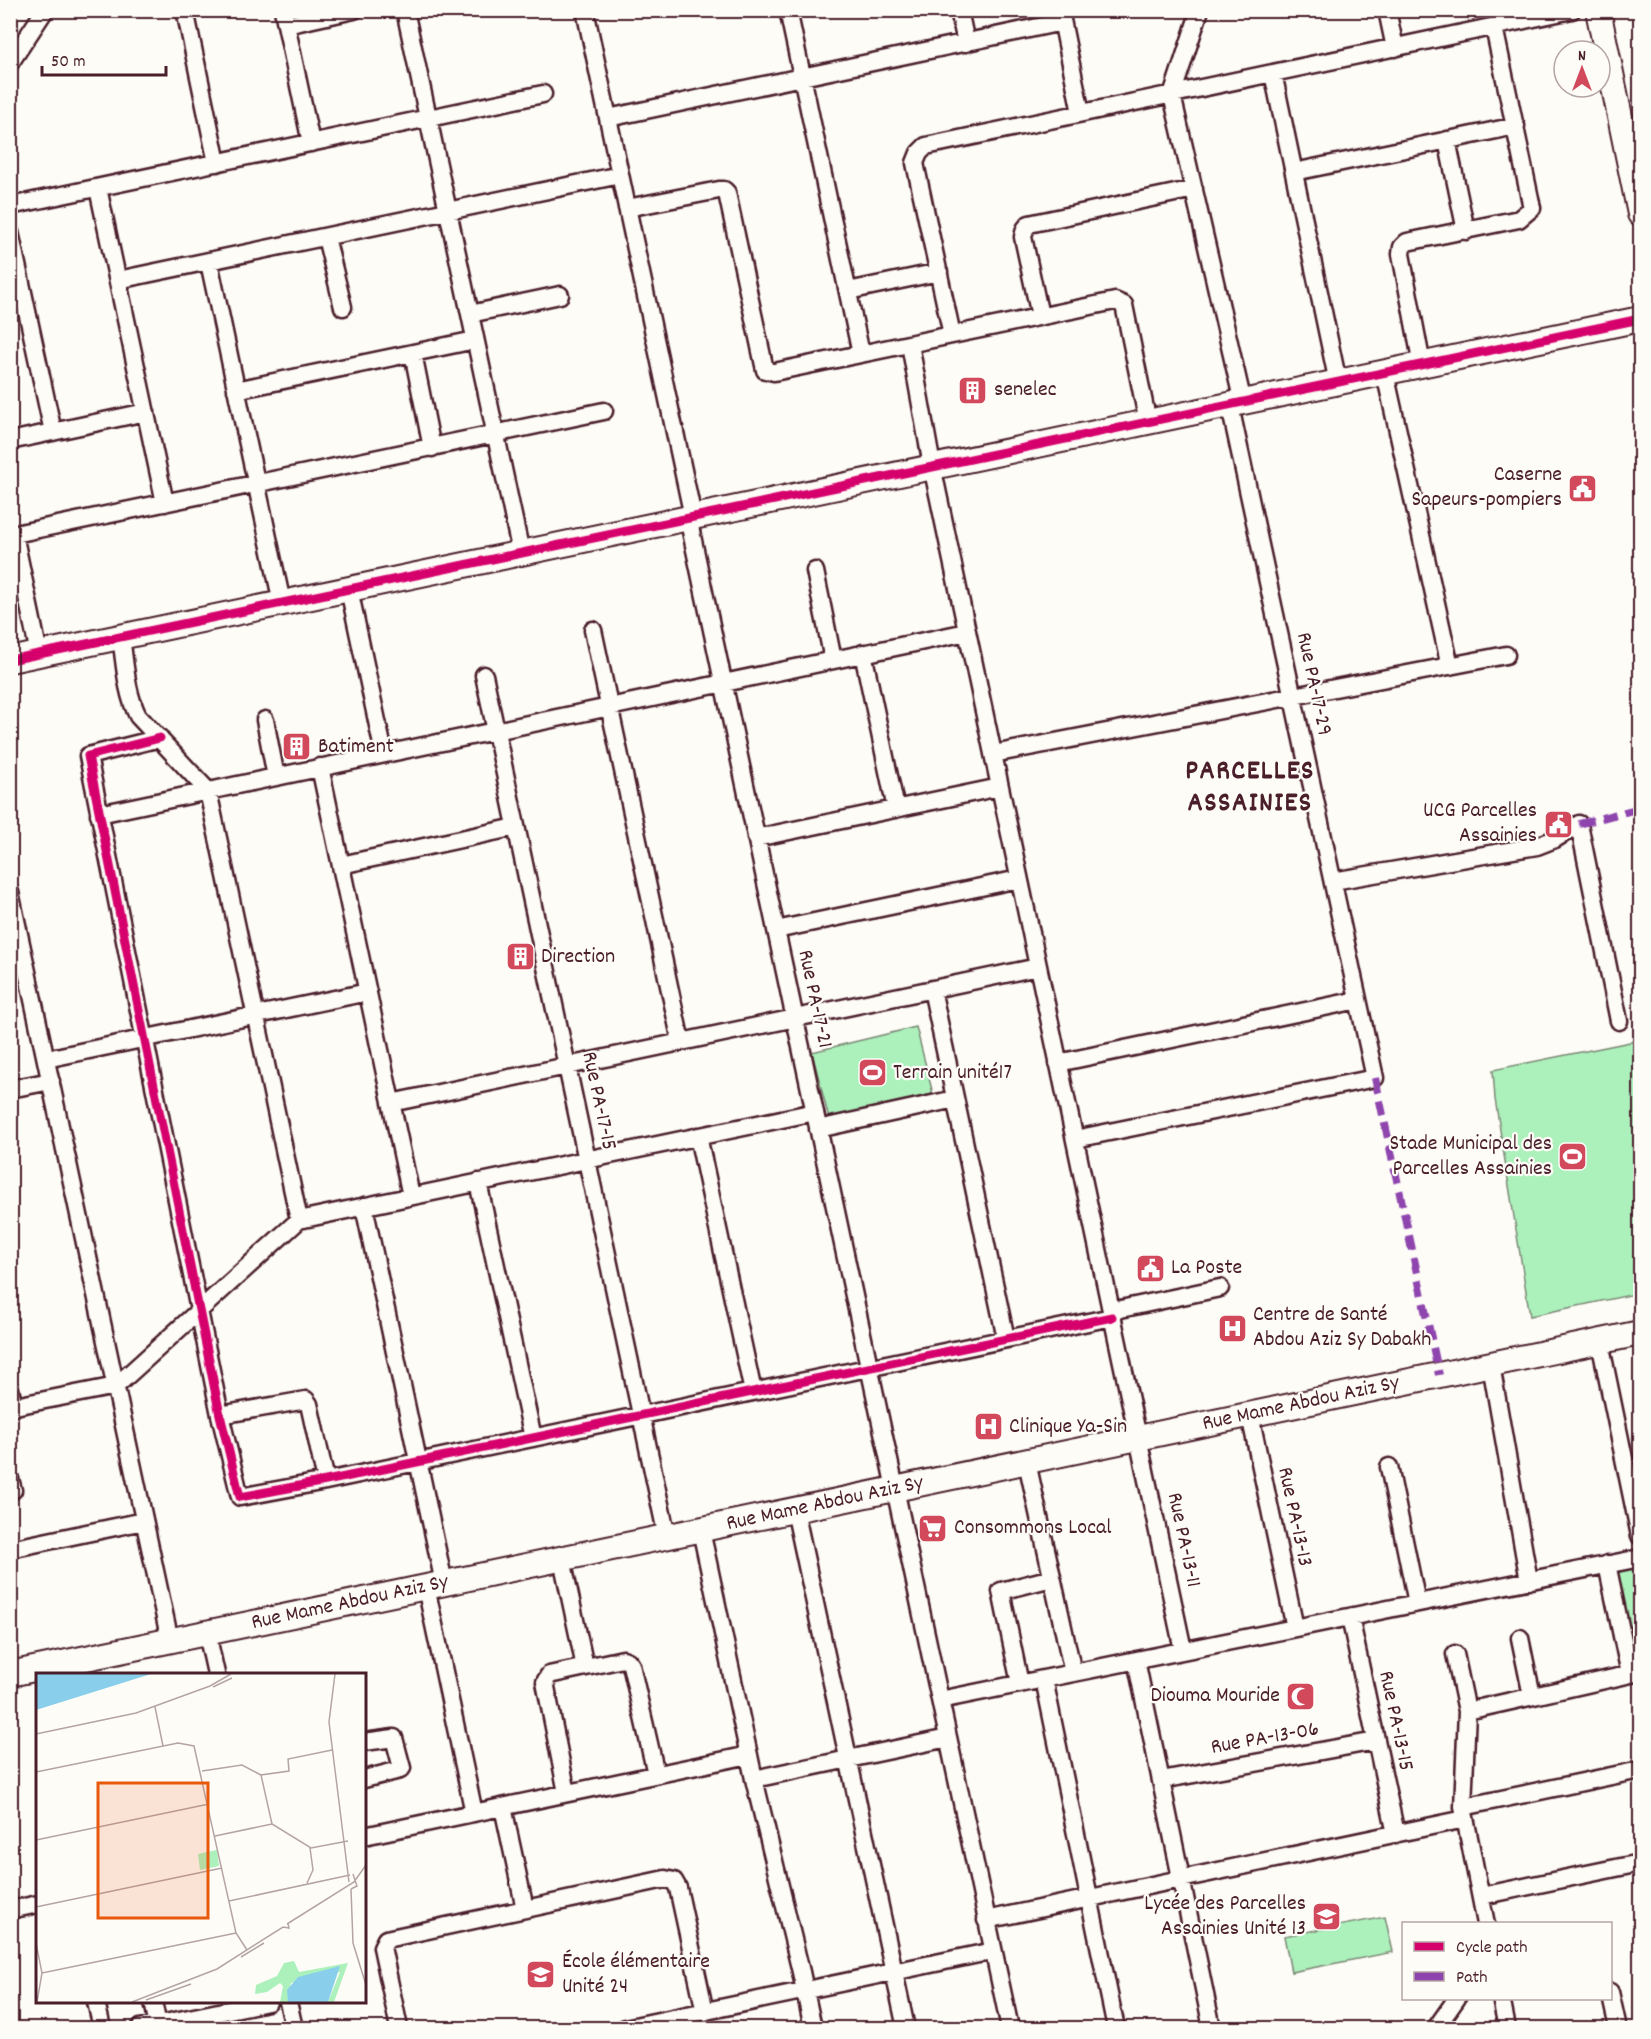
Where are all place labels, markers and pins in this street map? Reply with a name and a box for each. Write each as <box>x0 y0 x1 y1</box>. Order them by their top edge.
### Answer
building icon: senelec <box>957 374 989 406</box>
place label: senelec <box>994 375 1057 406</box>
place label: Caserne Sapeurs-pompiers <box>1411 460 1562 516</box>
public building icon: Caserne Sapeurs-pompiers <box>1567 472 1599 504</box>
building icon: Batiment <box>281 731 313 763</box>
place label: Batiment <box>318 732 394 763</box>
place label: UCG Parcelles Assainies <box>1423 796 1537 852</box>
public building icon: UCG Parcelles Assainies <box>1542 808 1574 840</box>
building icon: Direction <box>504 941 536 973</box>
place label: Direction <box>541 942 615 973</box>
sports icon: Terrain unité17 <box>856 1057 888 1089</box>
place label: Terrain unité17 <box>893 1058 1012 1089</box>
place label: Stade Municipal des Parcelles Assainies <box>1389 1129 1552 1185</box>
sports icon: Stade Municipal des Parcelles Assainies <box>1557 1141 1589 1173</box>
public building icon: La Poste <box>1134 1252 1166 1284</box>
place label: La Poste <box>1171 1253 1242 1284</box>
place label: Centre de Santé Abdou Aziz Sy Dabakh <box>1253 1300 1431 1356</box>
hospital icon: Centre de Santé Abdou Aziz Sy Dabakh <box>1216 1312 1248 1344</box>
hospital icon: Clinique Ya-Sin <box>972 1411 1004 1443</box>
place label: Clinique Ya-Sin <box>1009 1412 1127 1443</box>
supermarket icon: Consommons Local <box>917 1512 949 1544</box>
place label: Consommons Local <box>954 1513 1112 1544</box>
mosque icon: Diouma Mouride <box>1285 1680 1317 1712</box>
place label: Diouma Mouride <box>1151 1681 1280 1712</box>
place label: Lycée des Parcelles Assainies Unité 13 <box>1144 1889 1306 1945</box>
school or university icon: Lycée des Parcelles Assainies Unité 13 <box>1311 1901 1343 1933</box>
place label: École élémentaire Unité 24 <box>562 1947 710 2003</box>
school or university icon: École élémentaire Unité 24 <box>525 1959 557 1991</box>

